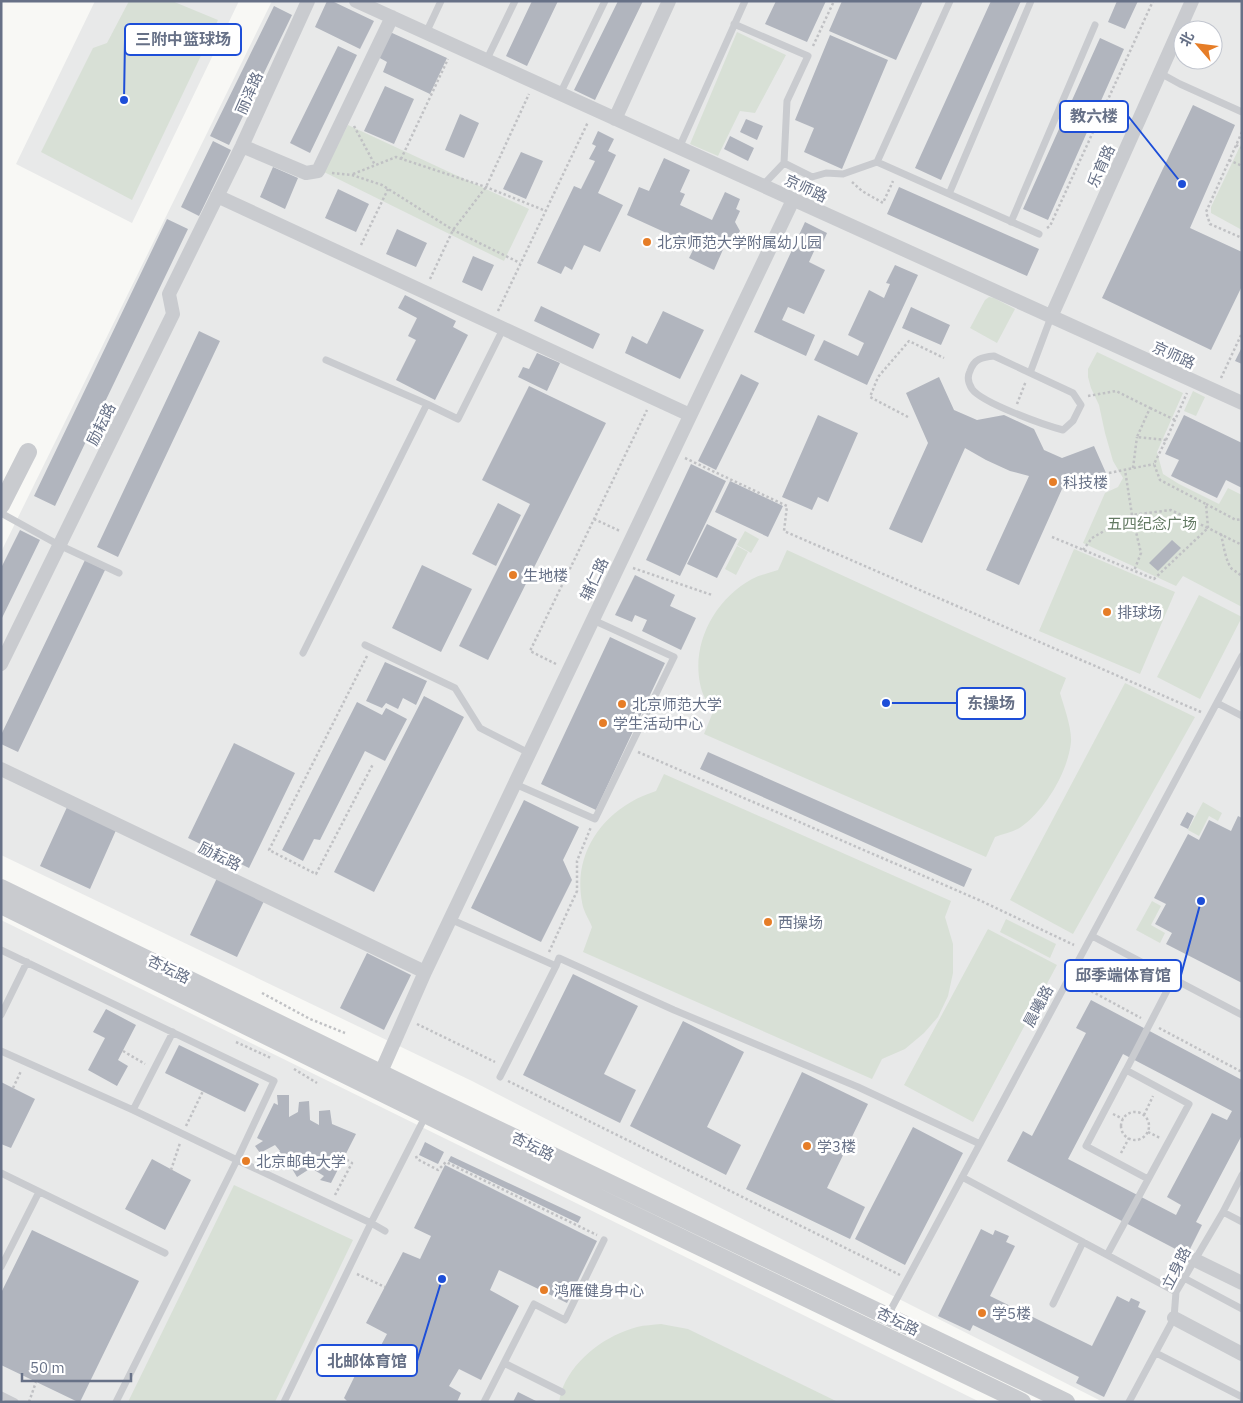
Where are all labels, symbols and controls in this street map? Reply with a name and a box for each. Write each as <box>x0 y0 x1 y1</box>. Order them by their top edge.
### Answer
north arrow <box>1173 20 1223 70</box>
callout: 三附中篮球场 <box>125 24 241 55</box>
text: 北 <box>1175 28 1198 49</box>
text: 三附中篮球场 <box>135 29 231 49</box>
street label: 丽泽路 <box>231 69 267 117</box>
callout: 教六楼 <box>1060 101 1128 132</box>
text: 教六楼 <box>1070 106 1118 126</box>
street label: 乐育路 <box>1083 142 1119 190</box>
street label: 京师路 <box>782 170 830 206</box>
place label: 北京师范大学附属幼儿园 <box>657 233 822 252</box>
marker: 北京师范大学附属幼儿园 <box>641 236 653 248</box>
street label: 京师路 <box>1150 337 1198 373</box>
street label: 励耘路 <box>83 400 119 448</box>
place label: 科技楼 <box>1063 473 1108 492</box>
marker: 科技楼 <box>1047 476 1059 488</box>
park label: 五四纪念广场 <box>1107 514 1197 533</box>
street label: 辅仁路 <box>576 555 612 603</box>
place label: 生地楼 <box>523 566 568 585</box>
marker: 生地楼 <box>507 569 519 581</box>
place label: 排球场 <box>1117 603 1162 622</box>
marker: 排球场 <box>1101 606 1113 618</box>
callout: 东操场 <box>957 688 1025 719</box>
text: 东操场 <box>967 693 1015 713</box>
place label: 北京师范大学 <box>632 695 722 714</box>
marker: 北京师范大学 <box>616 698 628 710</box>
place label: 学生活动中心 <box>613 714 703 733</box>
marker: 学生活动中心 <box>597 717 609 729</box>
street label: 励耘路 <box>196 838 244 874</box>
place label: 西操场 <box>778 913 823 932</box>
marker: 西操场 <box>762 916 774 928</box>
street label: 杏坛路 <box>145 951 193 987</box>
callout: 邱季端体育馆 <box>1065 960 1181 991</box>
text: 邱季端体育馆 <box>1075 965 1171 985</box>
street label: 晨曦路 <box>1019 982 1057 1030</box>
street label: 杏坛路 <box>509 1128 557 1164</box>
place label: 学3楼 <box>817 1137 856 1156</box>
marker: 学3楼 <box>801 1140 813 1152</box>
place label: 北京邮电大学 <box>256 1152 346 1171</box>
marker: 北京邮电大学 <box>240 1155 252 1167</box>
street label: 立身路 <box>1157 1244 1195 1292</box>
place label: 鸿雁健身中心 <box>554 1281 644 1300</box>
marker: 鸿雁健身中心 <box>538 1284 550 1296</box>
street label: 杏坛路 <box>874 1303 922 1339</box>
place label: 学5楼 <box>992 1304 1031 1323</box>
marker: 学5楼 <box>976 1307 988 1319</box>
callout: 北邮体育馆 <box>317 1345 417 1376</box>
scale bar <box>22 1350 131 1382</box>
text: 北邮体育馆 <box>327 1351 407 1371</box>
text: 50 m <box>30 1358 65 1377</box>

